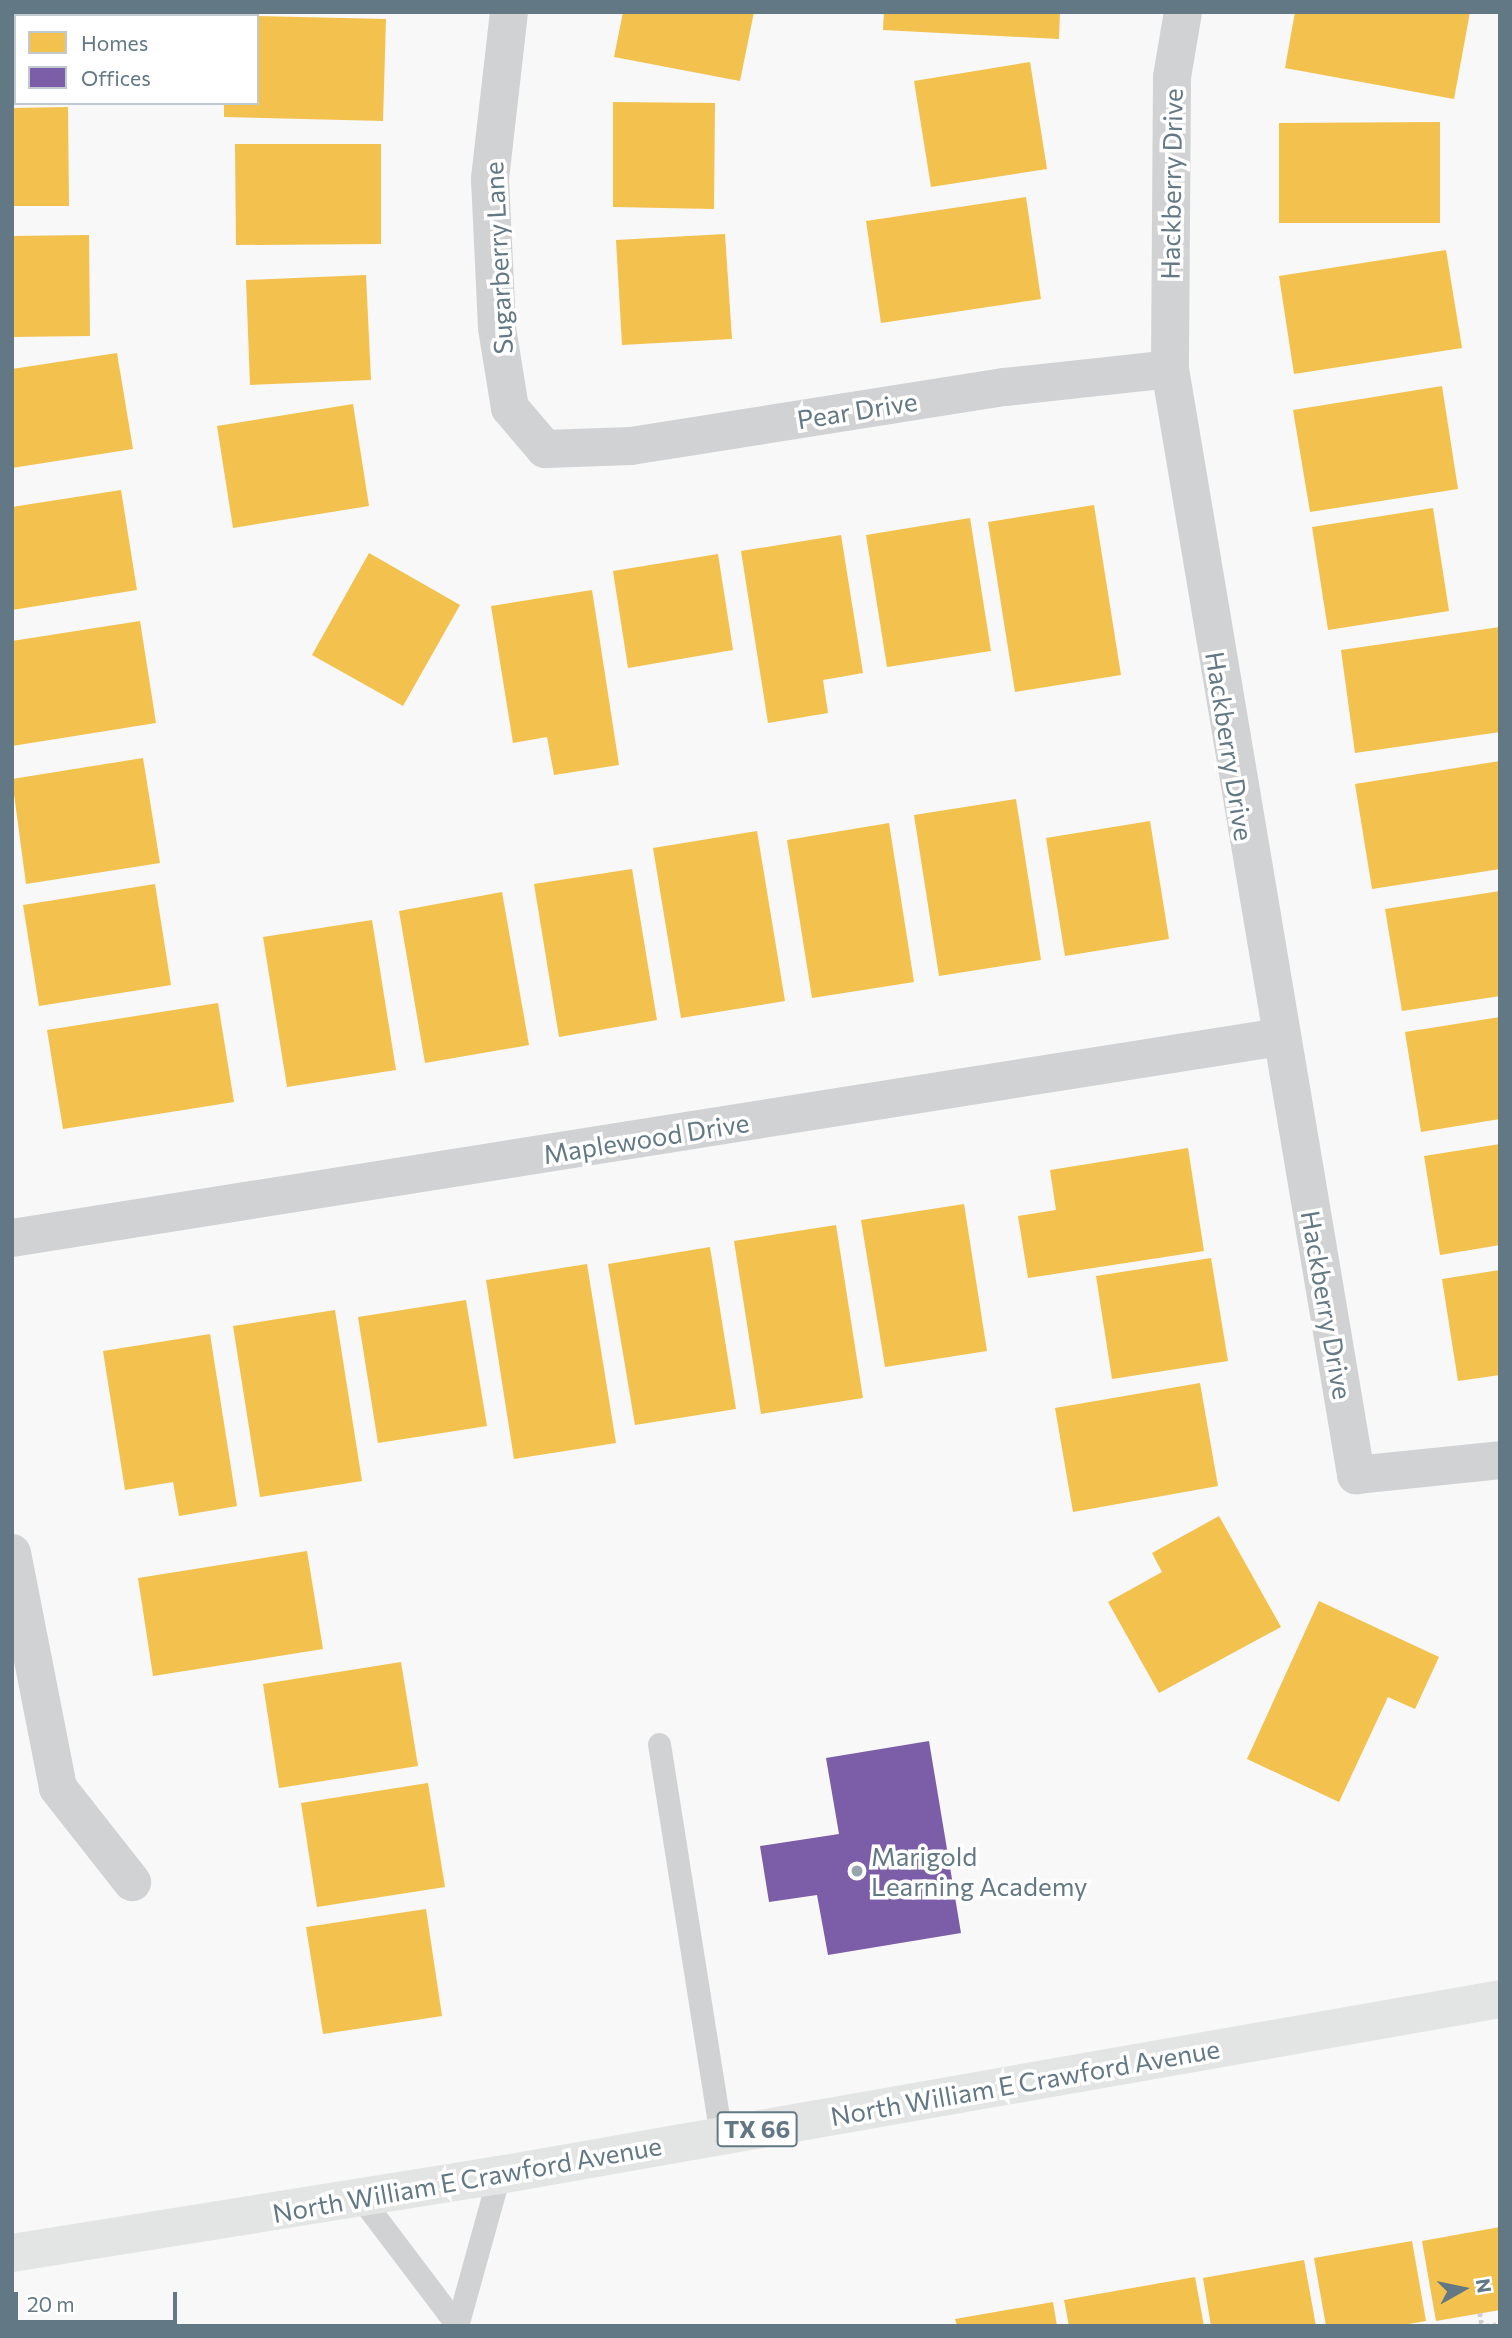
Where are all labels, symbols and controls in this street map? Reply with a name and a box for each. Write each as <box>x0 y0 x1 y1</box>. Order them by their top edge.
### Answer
legend <box>14 14 259 105</box>
text: Homes <box>81 30 148 55</box>
text: Offices <box>81 65 151 90</box>
street label: Hackberry Drive <box>1154 88 1188 280</box>
street label: Sugarberry Lane <box>477 161 519 355</box>
street label: Pear Drive <box>795 385 919 435</box>
street label: Hackberry Drive <box>1200 649 1260 843</box>
street label: Maplewood Drive <box>541 1106 751 1170</box>
street label: Hackberry Drive <box>1295 1208 1359 1402</box>
place label: Marigold Learning Academy <box>871 1840 1088 1902</box>
marker: Marigold Learning Academy <box>849 1863 865 1879</box>
street label: North William E Crawford Avenue <box>828 2032 1222 2132</box>
road number: TX 66 <box>715 2108 799 2150</box>
street label: North William E Crawford Avenue <box>270 2129 664 2229</box>
north arrow <box>1428 2254 1498 2324</box>
text: N <box>1472 2277 1497 2294</box>
scale bar <box>18 2278 180 2322</box>
text: 20 m <box>27 2291 75 2316</box>

